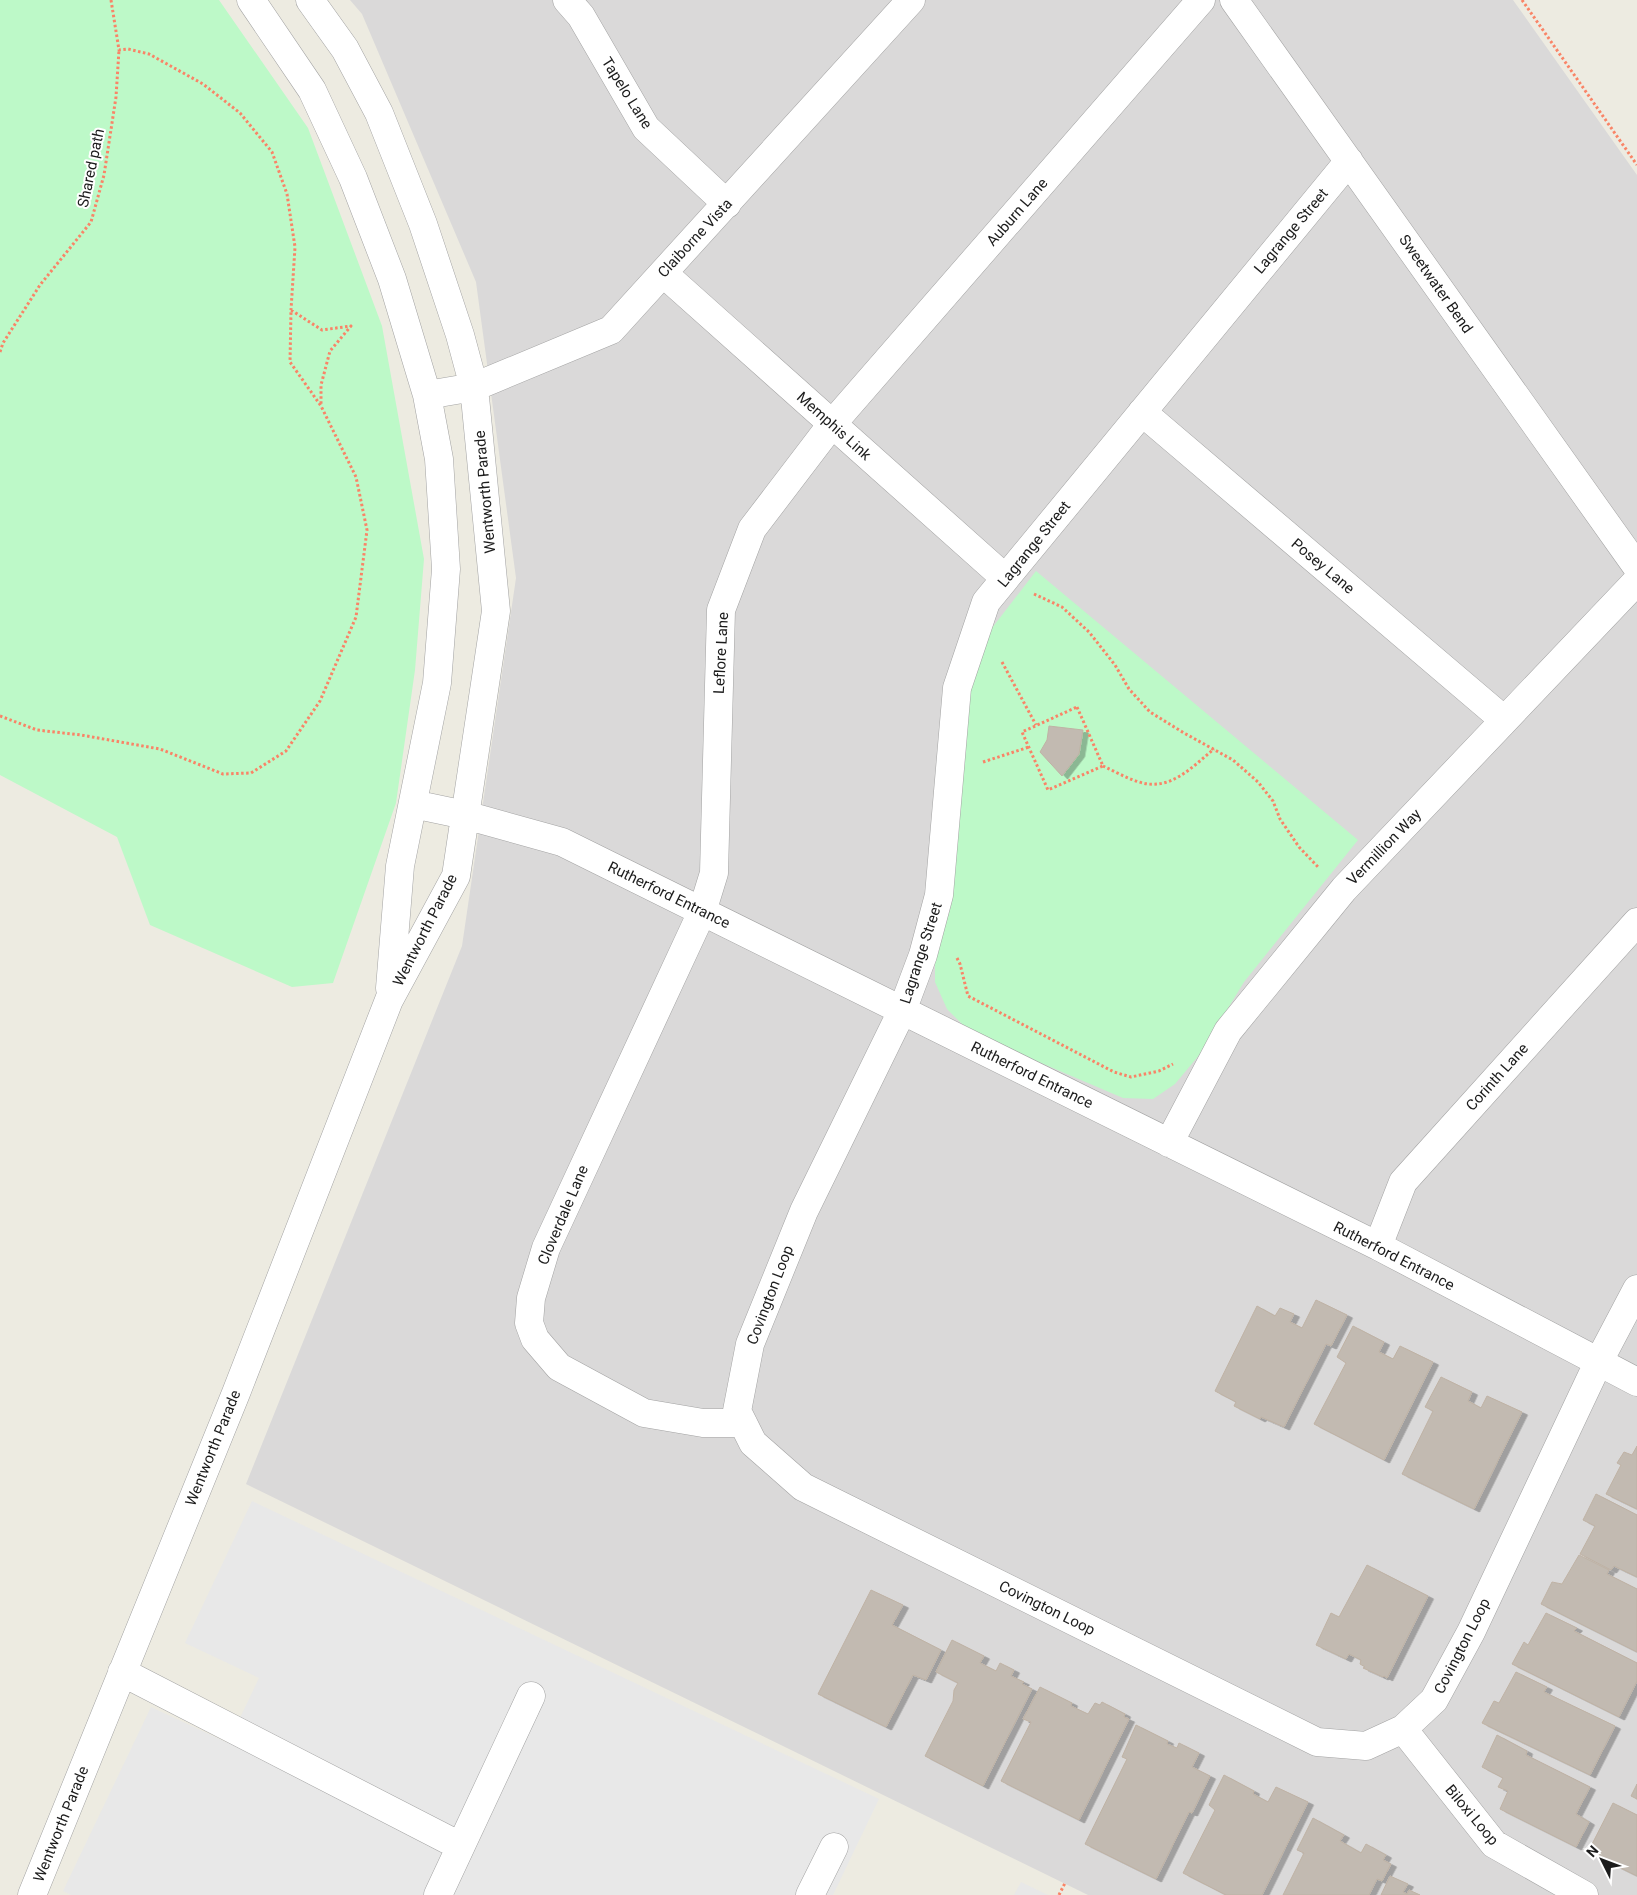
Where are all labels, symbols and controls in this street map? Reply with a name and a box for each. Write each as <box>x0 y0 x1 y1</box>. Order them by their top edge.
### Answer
street label: Tapelo Lane <box>598 54 656 132</box>
street label: Shared path <box>74 127 108 209</box>
street label: Auburn Lane <box>983 174 1051 250</box>
street label: Lagrange Street <box>1250 185 1332 277</box>
street label: Claiborne Vista <box>654 195 736 281</box>
street label: Sweetwater Bend <box>1395 231 1477 337</box>
street label: Memphis Link <box>793 388 875 464</box>
street label: Wentworth Parade <box>471 430 499 554</box>
street label: Lagrange Street <box>994 497 1074 591</box>
street label: Posey Lane <box>1288 534 1358 598</box>
street label: Leflore Lane <box>710 611 732 695</box>
street label: Vermillion Way <box>1343 805 1425 889</box>
street label: Rutherford Entrance <box>605 858 733 932</box>
street label: Wentworth Parade <box>389 871 461 989</box>
street label: Lagrange Street <box>896 900 946 1006</box>
street label: Rutherford Entrance <box>968 1038 1096 1112</box>
street label: Corinth Lane <box>1462 1039 1532 1114</box>
street label: Cloverdale Lane <box>534 1162 592 1267</box>
street label: Rutherford Entrance <box>1330 1218 1458 1294</box>
street label: Covington Loop <box>743 1243 797 1347</box>
street label: Wentworth Parade <box>182 1387 244 1509</box>
street label: Covington Loop <box>996 1577 1098 1639</box>
street label: Covington Loop <box>1430 1595 1494 1697</box>
street label: Wentworth Parade <box>30 1763 92 1885</box>
street label: Biloxi Loop <box>1441 1781 1503 1849</box>
north arrow <box>1577 1835 1627 1885</box>
text: N <box>1583 1842 1602 1860</box>

